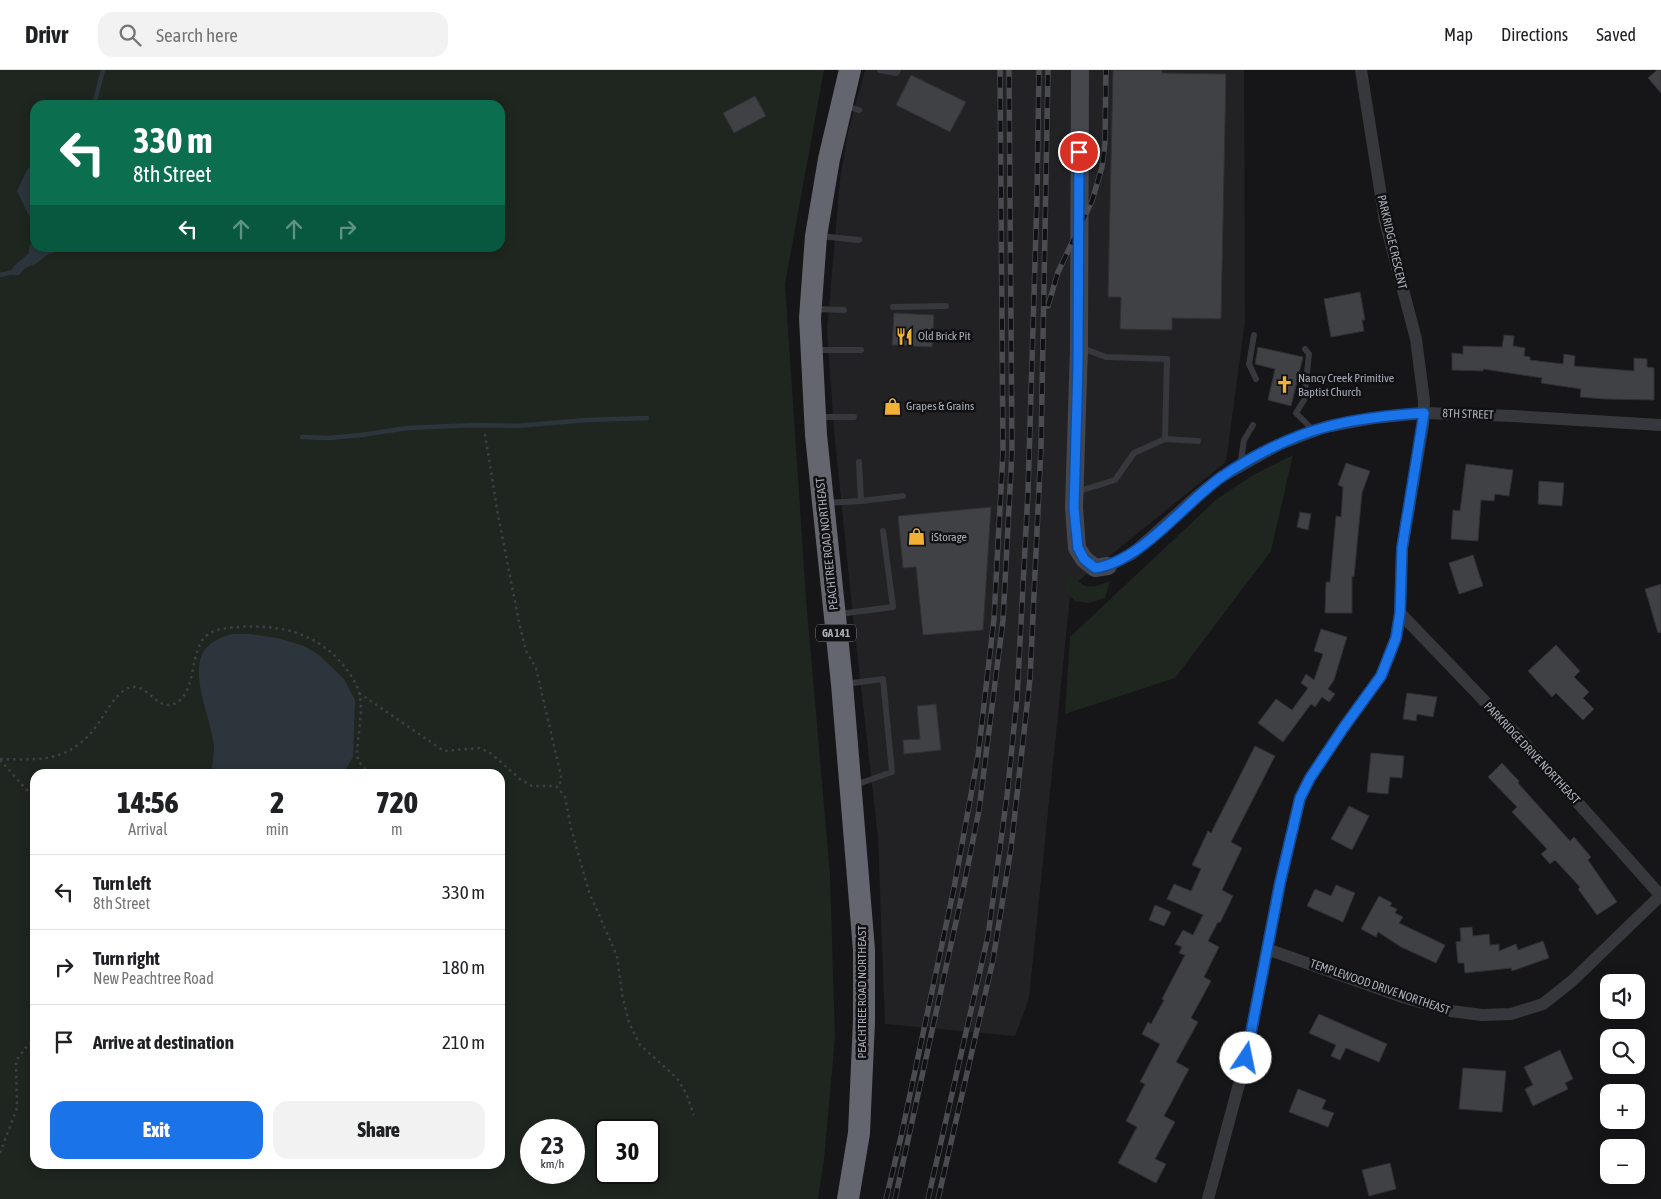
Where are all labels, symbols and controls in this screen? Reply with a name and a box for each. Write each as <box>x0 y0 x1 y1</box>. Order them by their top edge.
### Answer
search box <box>98 12 448 57</box>
text: Drivr <box>25 21 68 48</box>
icon: search <box>116 21 144 49</box>
text: Search here <box>156 24 238 46</box>
text: Map <box>1444 24 1473 45</box>
text: Directions <box>1501 24 1568 45</box>
text: Saved <box>1596 24 1636 45</box>
icon: left <box>50 120 115 185</box>
text: 330 m <box>133 120 212 160</box>
pin <box>1058 131 1100 173</box>
icon: arrive <box>1065 138 1093 166</box>
text: 8th Street <box>133 161 212 187</box>
street label: PARKRIDGE CRESCENT <box>1374 193 1410 291</box>
icon: left <box>174 215 202 243</box>
icon: ahead <box>227 215 255 243</box>
icon: ahead <box>280 215 308 243</box>
icon: right <box>333 215 361 243</box>
restaurant icon: Old Brick Pit <box>894 326 914 346</box>
place label: Old Brick Pit <box>918 329 971 343</box>
place label: Nancy Creek Primitive Baptist Church <box>1298 371 1394 399</box>
church icon: Nancy Creek Primitive Baptist Church <box>1274 375 1294 395</box>
shop icon: Grapes & Grains <box>882 396 902 416</box>
place label: Grapes & Grains <box>906 399 974 413</box>
street label: 8TH STREET <box>1442 406 1495 422</box>
street label: PEACHTREE ROAD NORTHEAST <box>813 476 841 611</box>
shop icon: iStorage <box>907 527 927 547</box>
place label: iStorage <box>931 530 967 544</box>
road number: GA 141 <box>816 624 856 642</box>
street label: PARKRIDGE DRIVE NORTHEAST <box>1481 699 1583 807</box>
text: 14:56 <box>117 785 179 819</box>
text: 2 <box>270 785 284 819</box>
text: 720 <box>376 785 418 819</box>
text: Arrival <box>128 820 167 838</box>
text: min <box>266 820 289 838</box>
text: m <box>391 820 403 838</box>
text: Turn left <box>93 872 151 894</box>
icon: left <box>50 878 78 906</box>
text: 330 m <box>442 881 485 903</box>
text: 8th Street <box>93 894 150 912</box>
street label: PEACHTREE ROAD NORTHEAST <box>855 925 869 1059</box>
text: Turn right <box>93 947 160 969</box>
icon: right <box>50 953 78 981</box>
text: 180 m <box>442 956 485 978</box>
street label: TEMPLEWOOD DRIVE NORTHEAST <box>1308 956 1452 1018</box>
text: New Peachtree Road <box>93 969 214 987</box>
map controls <box>1600 974 1645 1184</box>
button: sound <box>1600 974 1645 1019</box>
icon: arrive <box>50 1028 78 1056</box>
button: search <box>1600 1029 1645 1074</box>
text: Arrive at destination <box>93 1031 234 1053</box>
text: 210 m <box>442 1031 485 1053</box>
position arrow <box>1219 1031 1271 1083</box>
button: + <box>1600 1084 1645 1129</box>
button: Exit <box>50 1101 263 1159</box>
button: Share <box>273 1101 485 1159</box>
speed limit sign: 30 <box>595 1119 660 1184</box>
text: 23 <box>541 1131 564 1159</box>
button: − <box>1600 1139 1645 1184</box>
text: km/h <box>541 1157 564 1171</box>

